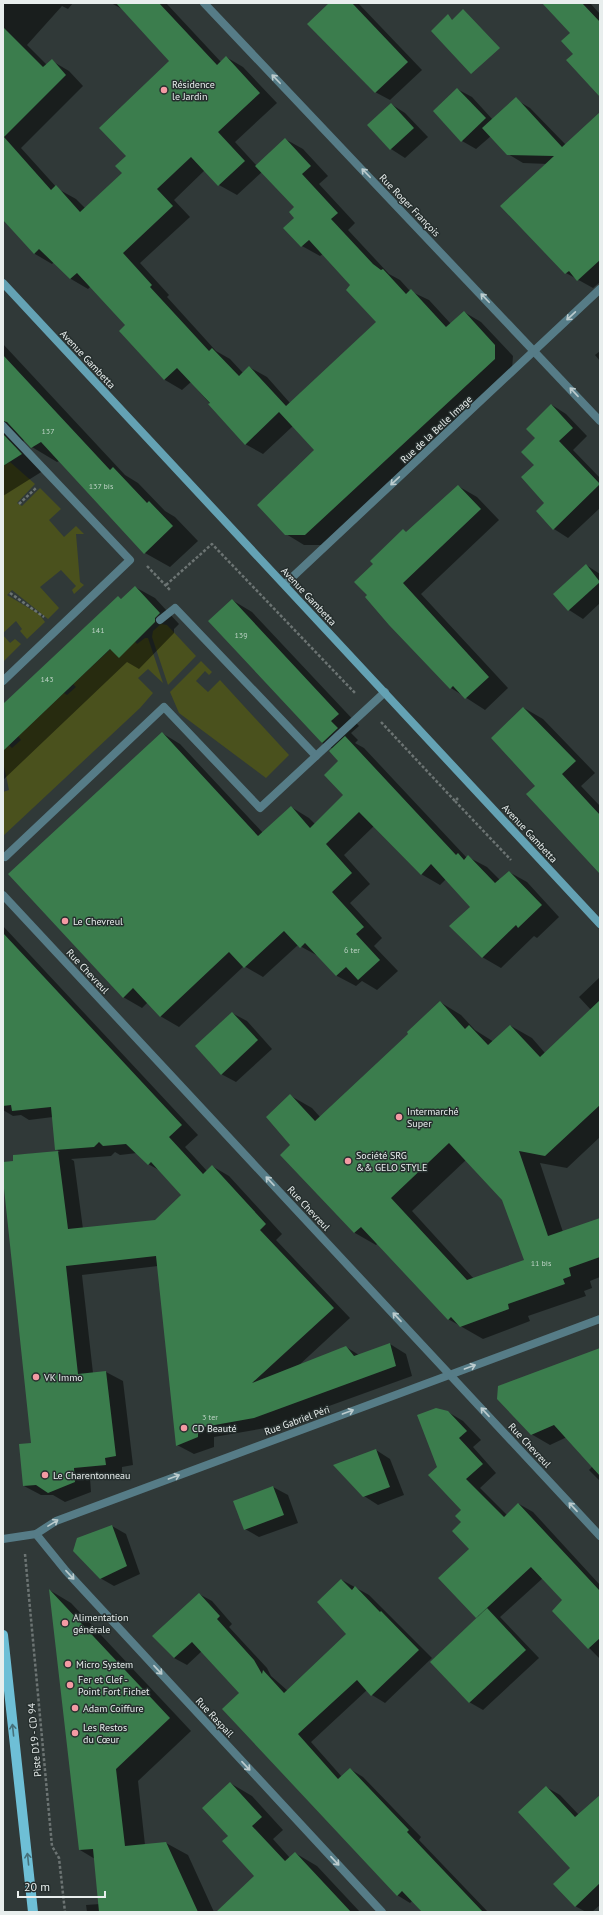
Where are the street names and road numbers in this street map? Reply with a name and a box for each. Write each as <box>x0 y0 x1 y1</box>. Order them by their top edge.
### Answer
street label: Rue Roger François <box>377 171 443 239</box>
street label: Avenue Gambetta <box>57 327 118 391</box>
street label: Rue de la Belle Image <box>398 393 475 466</box>
street label: Avenue Gambetta <box>278 564 339 628</box>
street label: Avenue Gambetta <box>499 801 560 865</box>
street label: Rue Chevreul <box>64 946 112 997</box>
street label: Rue Chevreul <box>285 1183 333 1234</box>
street label: Rue Gabriel Péri <box>263 1403 332 1438</box>
street label: Rue Chevreul <box>506 1420 554 1471</box>
street label: Rue Raspail <box>193 1695 236 1740</box>
street label: Piste D19 - CD 94 <box>25 1702 44 1777</box>

